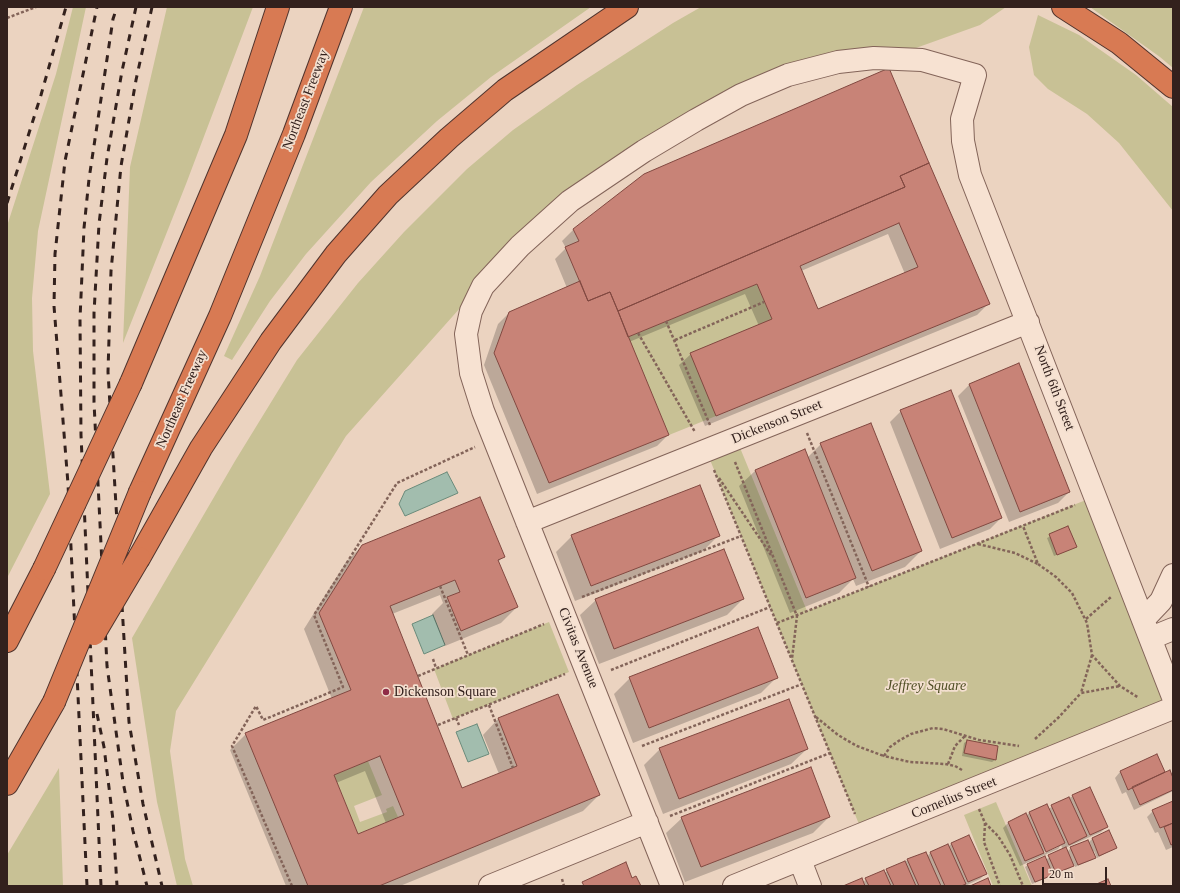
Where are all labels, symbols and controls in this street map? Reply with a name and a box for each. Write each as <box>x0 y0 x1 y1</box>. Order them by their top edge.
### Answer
street label: Northeast Freeway <box>279 47 333 153</box>
street label: North 6th Street <box>1030 343 1078 433</box>
street label: Northeast Freeway <box>153 347 211 451</box>
street label: Dickenson Street <box>729 396 825 448</box>
street label: Civitas Avenue <box>554 605 602 691</box>
park label: Jeffrey Square <box>886 678 966 694</box>
place label: Dickenson Square <box>394 684 496 700</box>
marker: Dickenson Square <box>381 687 391 697</box>
street label: Cornelius Street <box>909 773 999 823</box>
scale bar <box>1044 859 1109 885</box>
text: 20 m <box>1049 867 1073 881</box>

